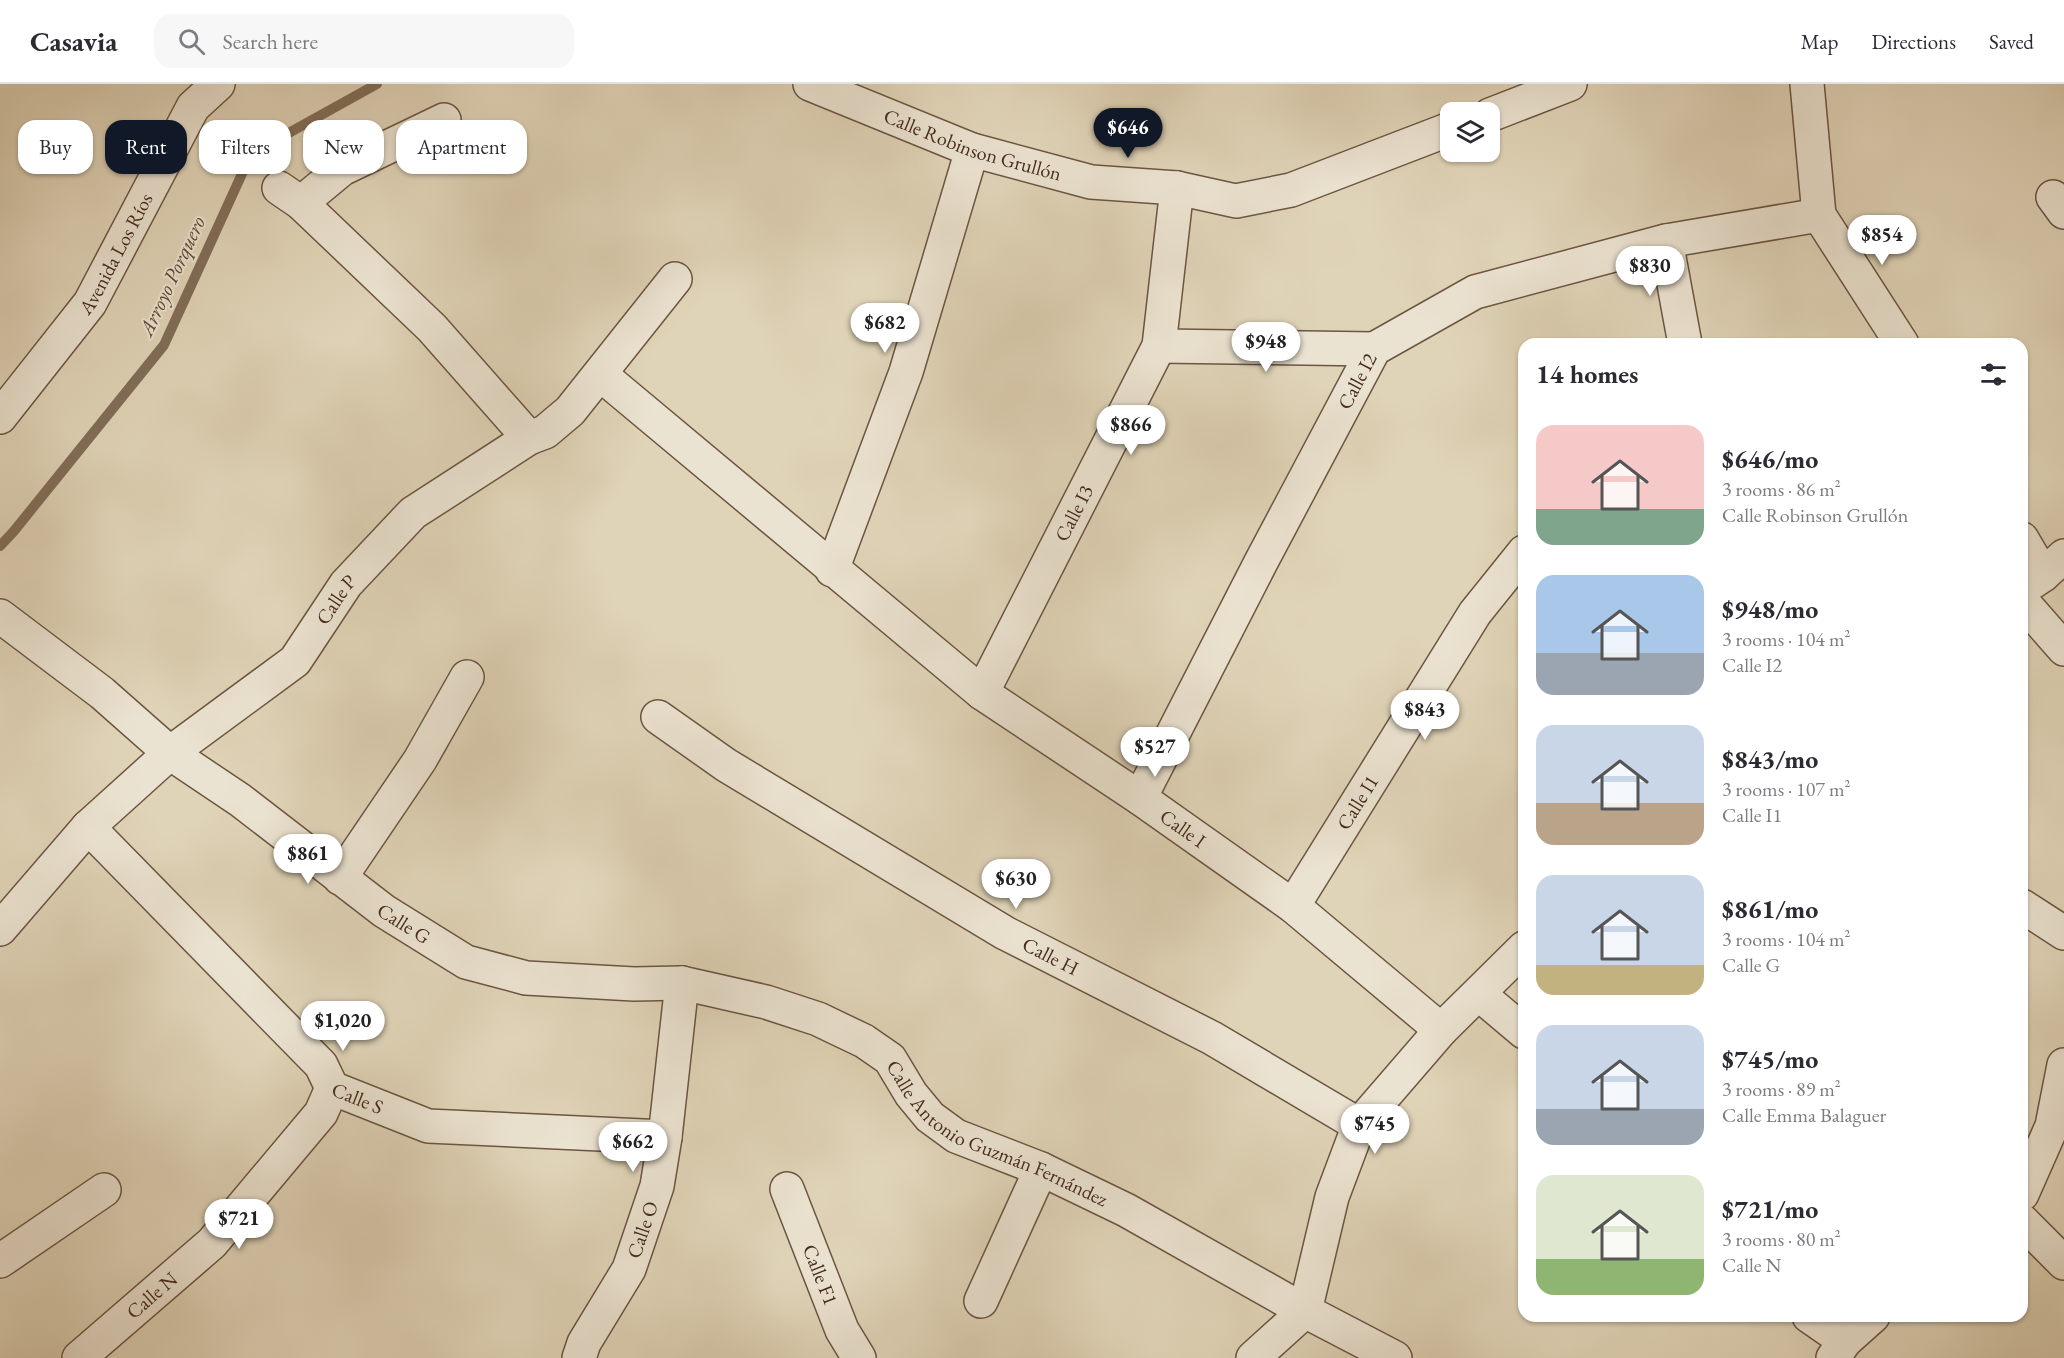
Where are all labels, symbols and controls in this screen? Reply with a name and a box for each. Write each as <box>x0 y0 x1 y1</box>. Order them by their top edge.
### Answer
search box <box>154 14 574 68</box>
text: Casavia <box>30 23 118 59</box>
icon: search <box>175 25 208 58</box>
text: Search here <box>223 27 318 56</box>
text: Map <box>1801 28 1838 55</box>
text: Directions <box>1871 28 1956 55</box>
text: Saved <box>1989 28 2034 55</box>
street label: Calle Robinson Grullón <box>880 102 1065 187</box>
map controls <box>1440 102 1500 162</box>
button: layers <box>1440 102 1500 162</box>
pin: $646 <box>1092 108 1164 159</box>
text: $646 <box>1108 114 1148 140</box>
chip: Buy <box>18 120 93 174</box>
chip: Rent <box>105 120 187 174</box>
chip: Filters <box>199 120 291 174</box>
chip: New <box>303 120 384 174</box>
chip: Apartment <box>396 120 527 174</box>
street label: Avenida Los Ríos <box>72 188 159 321</box>
water label: Arroyo Porquero <box>131 212 212 342</box>
pin: $854 <box>1846 215 1918 266</box>
text: $854 <box>1862 221 1902 247</box>
pin: $830 <box>1614 246 1686 297</box>
text: $830 <box>1630 252 1670 278</box>
pin: $682 <box>849 303 921 354</box>
text: $682 <box>865 309 905 335</box>
pin: $948 <box>1230 322 1302 373</box>
text: $948 <box>1246 328 1286 354</box>
street label: Calle I2 <box>1331 348 1383 414</box>
text: 14 homes <box>1536 357 1638 391</box>
icon: filters <box>1977 358 2010 391</box>
pin: $866 <box>1095 405 1167 456</box>
text: $866 <box>1111 411 1151 437</box>
text: $646/mo <box>1722 442 1818 476</box>
icon: home <box>1584 449 1656 521</box>
text: 3 rooms · 86 m² <box>1722 476 1841 502</box>
street label: Calle I3 <box>1049 480 1099 546</box>
text: Calle Robinson Grullón <box>1722 502 1908 528</box>
street label: Calle P <box>310 569 361 630</box>
text: $948/mo <box>1722 592 1818 626</box>
icon: home <box>1584 599 1656 671</box>
text: 3 rooms · 104 m² <box>1722 626 1850 652</box>
text: Calle I2 <box>1722 652 1782 678</box>
pin: $843 <box>1389 690 1461 741</box>
text: $843 <box>1405 696 1445 722</box>
pin: $527 <box>1119 727 1191 778</box>
text: $527 <box>1135 733 1175 759</box>
text: $843/mo <box>1722 742 1818 776</box>
icon: home <box>1584 749 1656 821</box>
street label: Calle I1 <box>1330 770 1384 835</box>
text: 3 rooms · 107 m² <box>1722 776 1850 802</box>
text: Calle I1 <box>1722 802 1782 828</box>
street label: Calle I <box>1155 803 1211 854</box>
pin: $861 <box>272 834 344 885</box>
text: $861 <box>288 840 328 866</box>
pin: $630 <box>980 859 1052 910</box>
text: $630 <box>996 865 1036 891</box>
text: $861/mo <box>1722 892 1818 926</box>
street label: Calle G <box>372 897 435 950</box>
icon: home <box>1584 899 1656 971</box>
text: 3 rooms · 104 m² <box>1722 926 1850 952</box>
street label: Calle H <box>1018 931 1083 981</box>
text: Calle G <box>1722 952 1780 978</box>
pin: $1,020 <box>294 1001 392 1052</box>
text: $1,020 <box>315 1007 371 1033</box>
text: $745/mo <box>1722 1042 1818 1076</box>
icon: home <box>1584 1049 1656 1121</box>
street label: Calle Antonio Guzmán Fernández <box>881 1055 1112 1212</box>
street label: Calle S <box>328 1076 387 1120</box>
text: 3 rooms · 89 m² <box>1722 1076 1841 1102</box>
text: Calle Emma Balaguer <box>1722 1102 1886 1128</box>
pin: $745 <box>1339 1104 1411 1155</box>
text: $745 <box>1355 1110 1395 1136</box>
pin: $662 <box>597 1122 669 1173</box>
text: $662 <box>613 1128 653 1154</box>
text: $721/mo <box>1722 1192 1818 1226</box>
street label: Calle O <box>621 1198 664 1262</box>
pin: $721 <box>203 1199 275 1250</box>
icon: home <box>1584 1199 1656 1271</box>
text: $721 <box>219 1205 259 1231</box>
text: 3 rooms · 80 m² <box>1722 1226 1841 1252</box>
street label: Calle F1 <box>797 1240 844 1309</box>
text: Calle N <box>1722 1252 1781 1278</box>
street label: Calle N <box>121 1266 183 1324</box>

